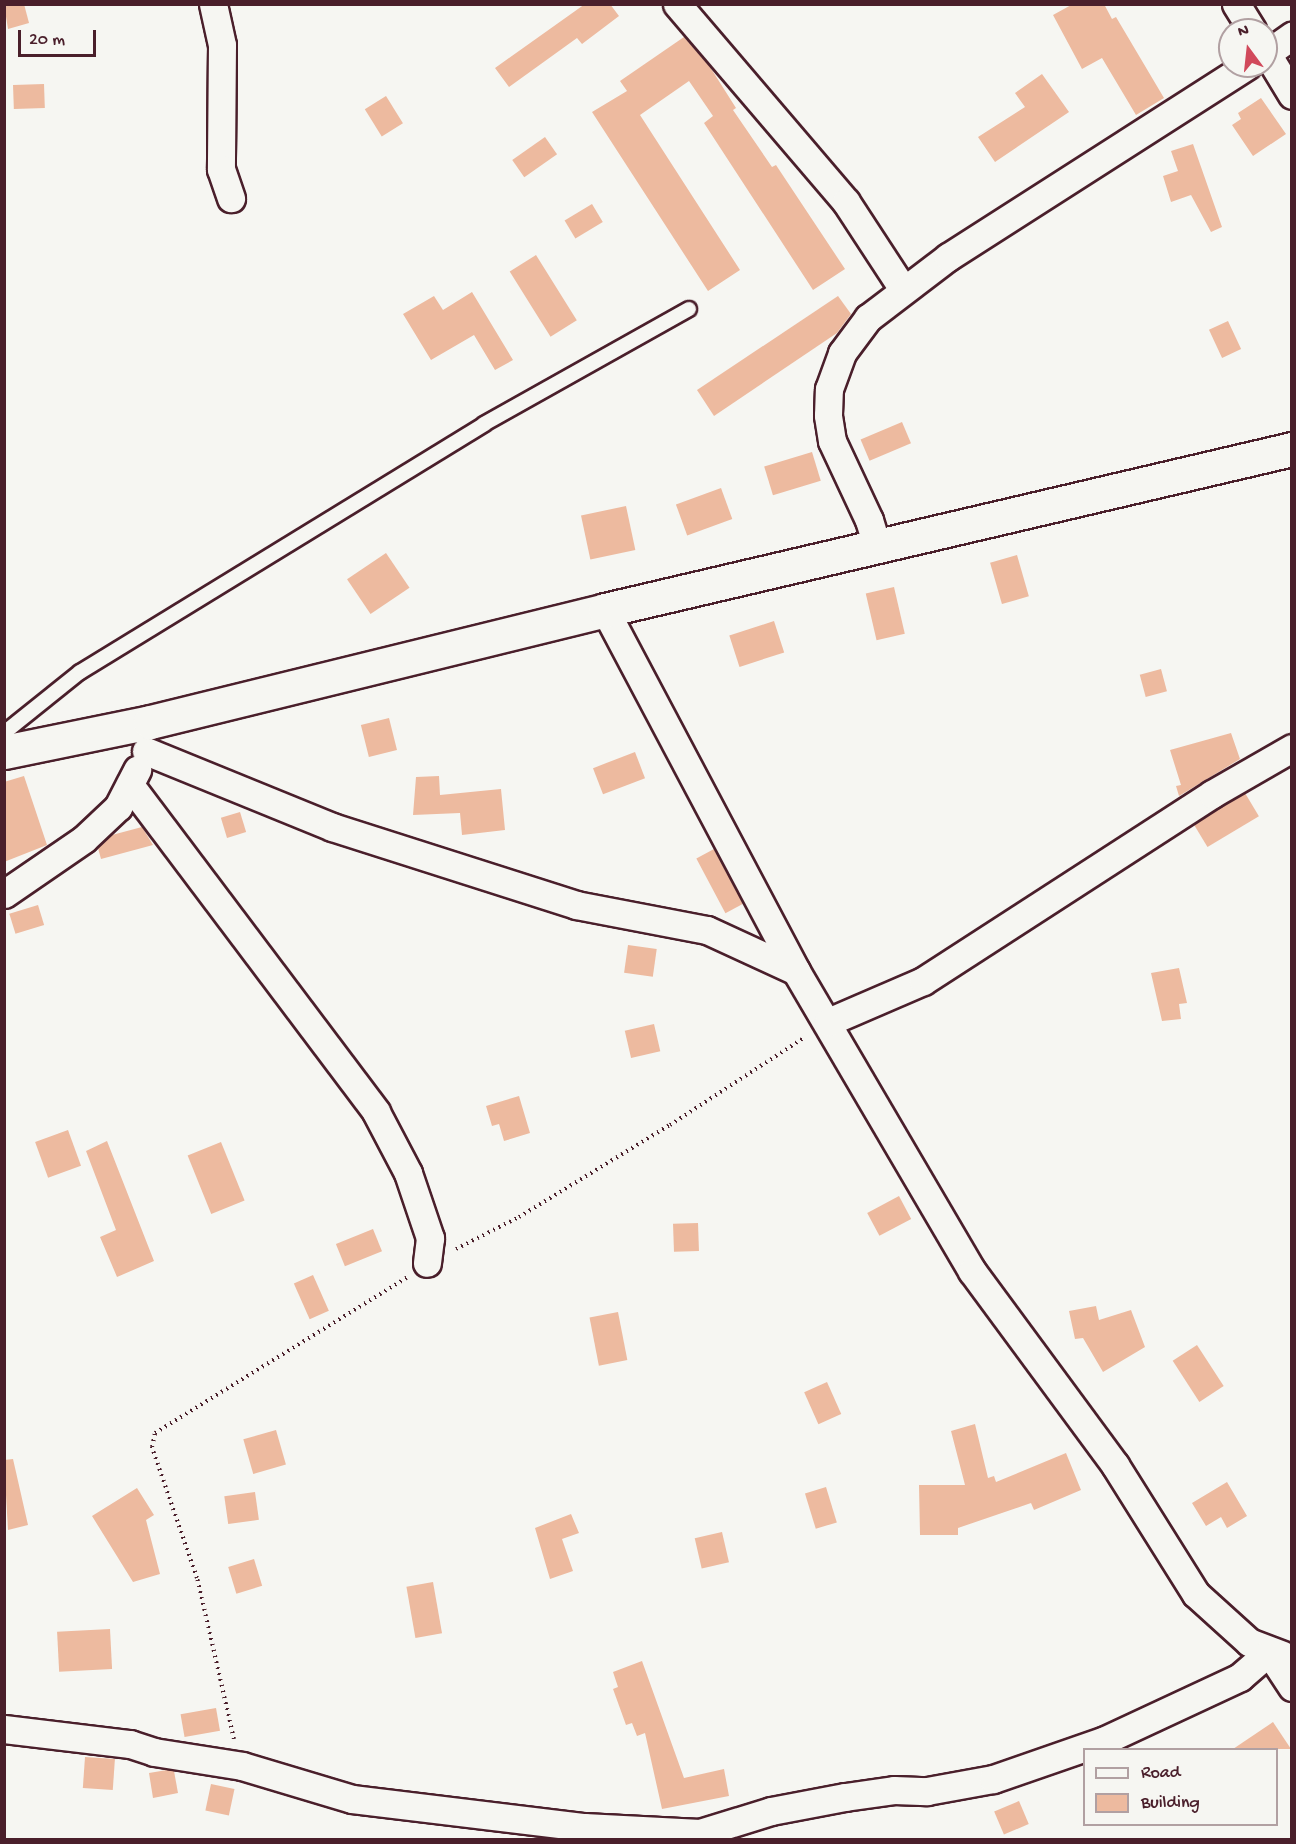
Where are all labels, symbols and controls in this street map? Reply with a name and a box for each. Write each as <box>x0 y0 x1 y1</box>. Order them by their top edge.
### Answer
scale bar <box>21 18 99 56</box>
north arrow <box>1218 18 1278 78</box>
text: N <box>1236 22 1251 43</box>
text: 20 m <box>29 30 65 51</box>
legend <box>1083 1748 1278 1826</box>
text: Road <box>1141 1763 1180 1784</box>
text: Building <box>1141 1793 1200 1814</box>

